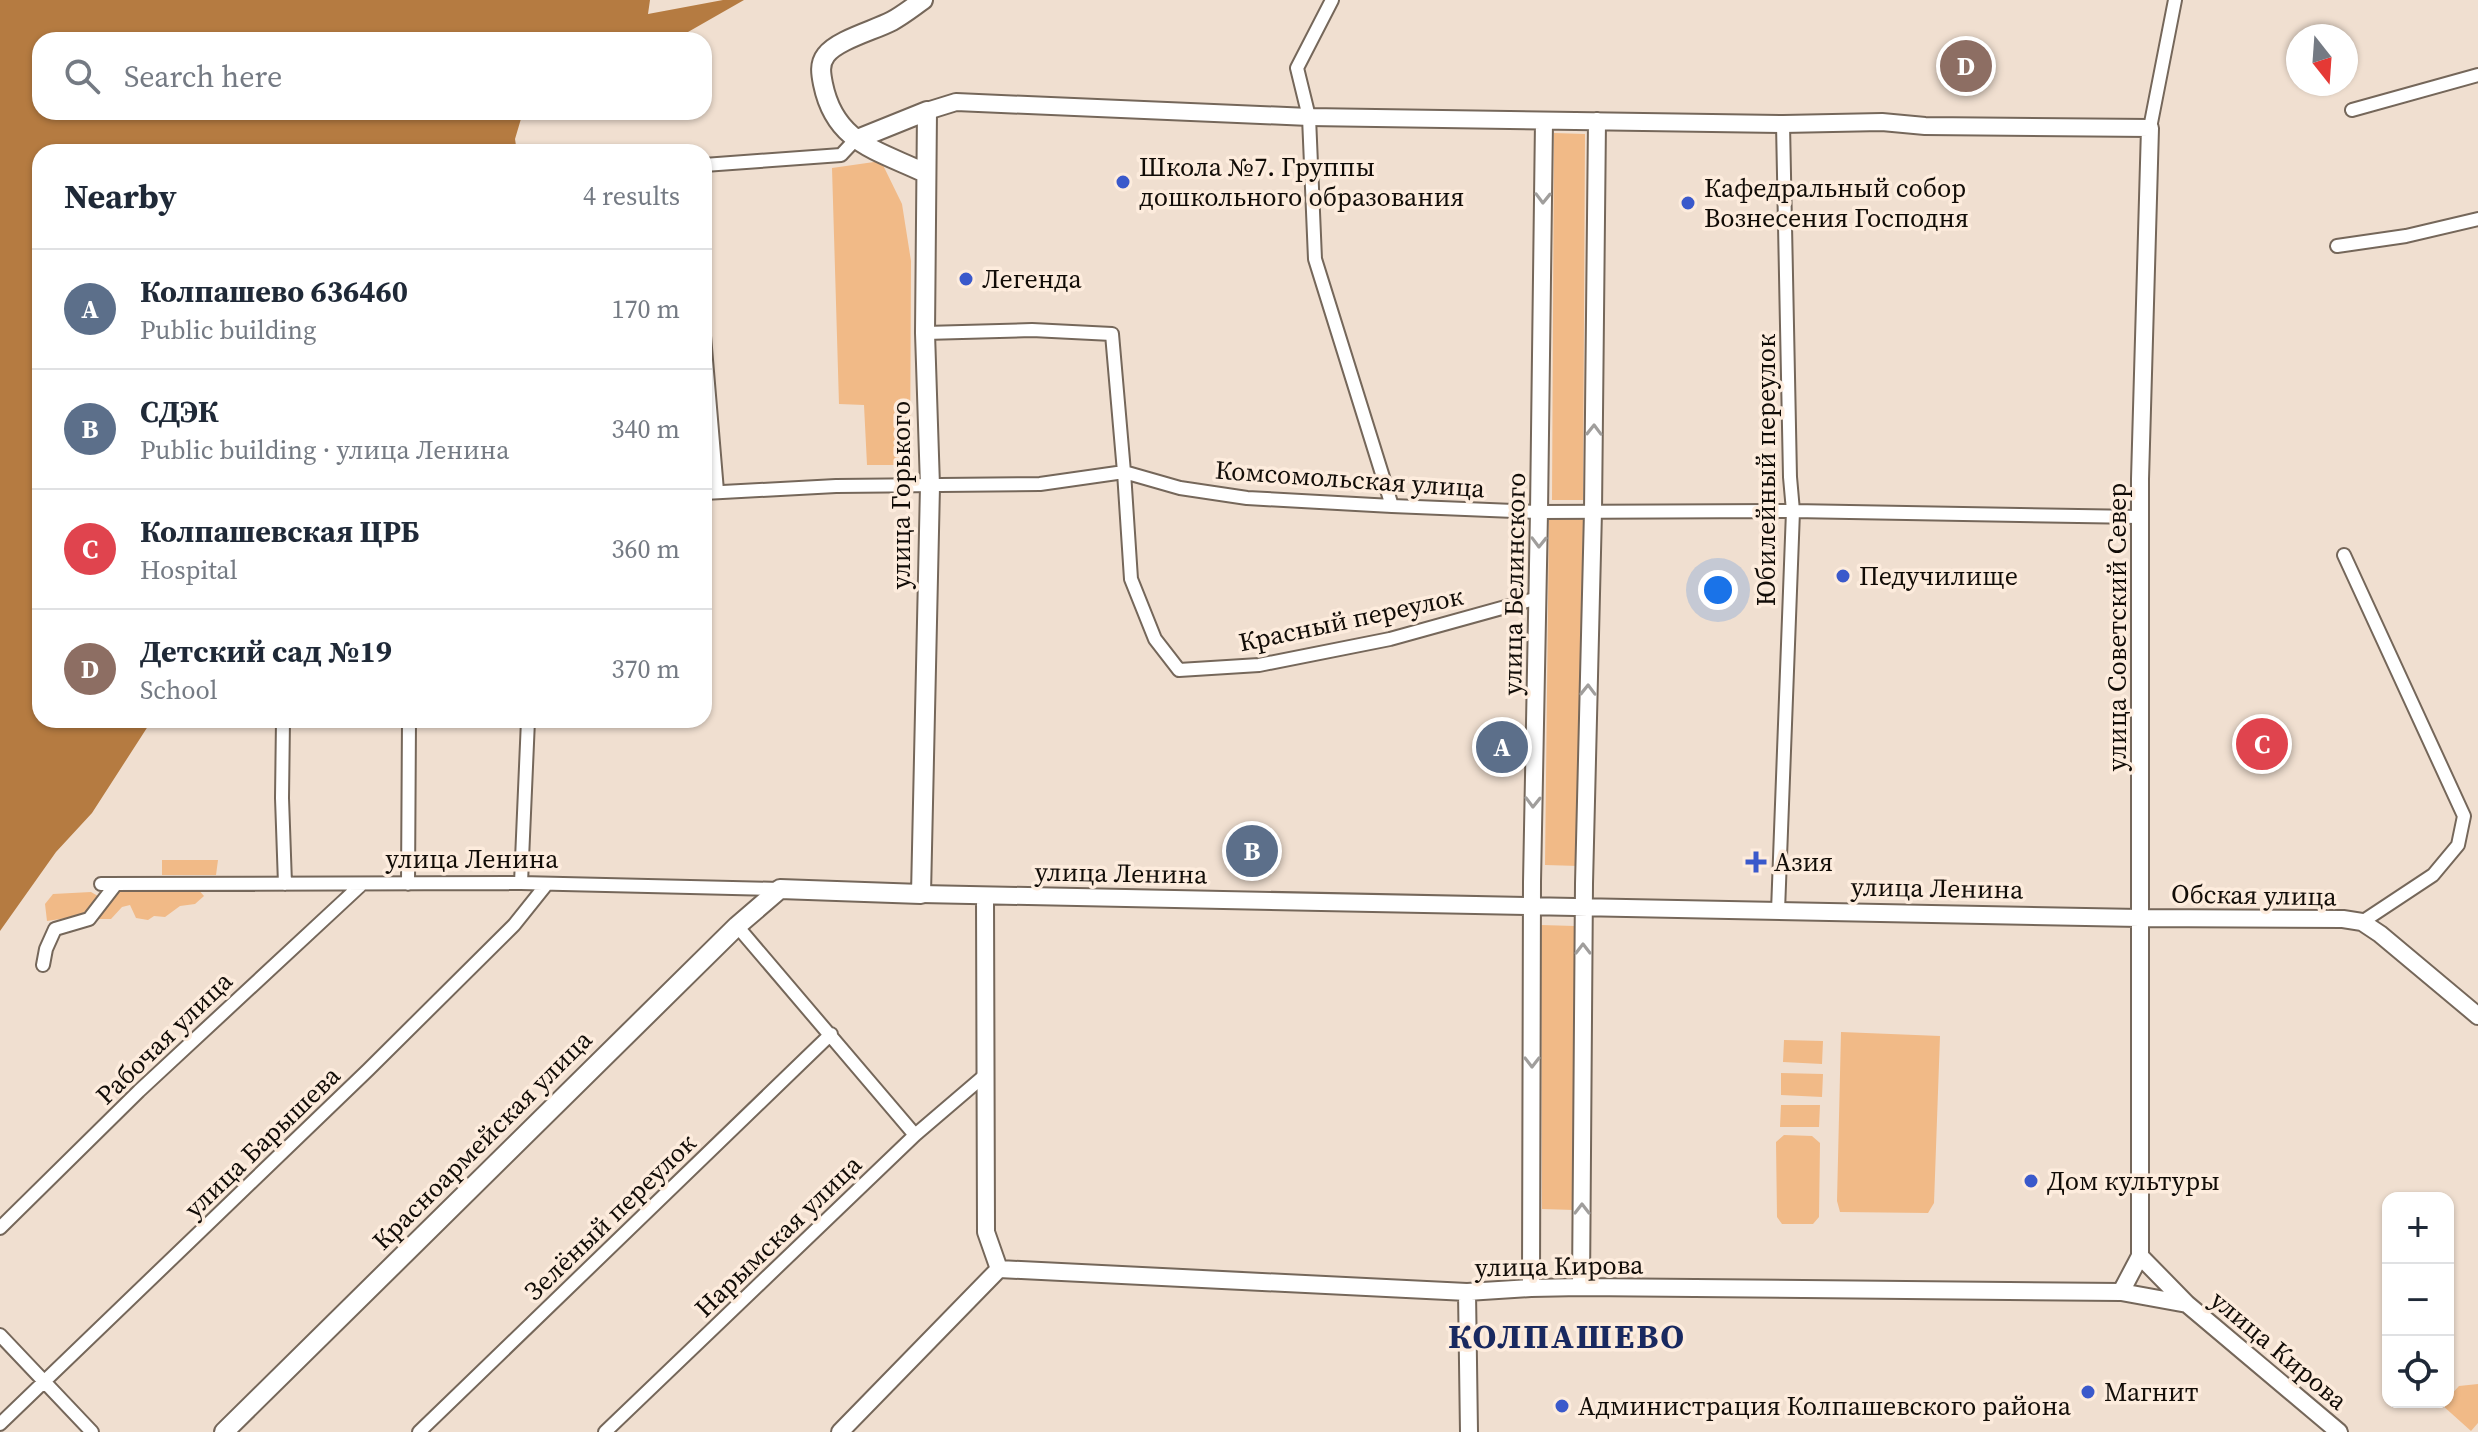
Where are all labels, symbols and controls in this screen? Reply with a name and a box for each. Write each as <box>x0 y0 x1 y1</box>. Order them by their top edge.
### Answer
north arrow <box>2286 24 2358 96</box>
search box <box>32 32 712 120</box>
pin: D <box>1940 36 1992 96</box>
icon: search <box>60 54 104 98</box>
text: Search here <box>124 56 282 97</box>
place label: Школа №7. Группы дошкольного образования <box>1139 149 1464 215</box>
place label: Кафедральный собор Вознесения Господня <box>1704 170 1969 236</box>
text: Nearby <box>64 173 177 219</box>
marker: Школа №7. Группы дошкольного образования <box>1114 173 1132 191</box>
text: 4 results <box>583 178 680 214</box>
one-way arrow <box>1534 192 1552 205</box>
marker: Кафедральный собор Вознесения Господня <box>1679 194 1697 212</box>
place label: Легенда <box>982 261 1083 297</box>
marker: Легенда <box>957 270 975 288</box>
text: Колпашево 636460 <box>140 271 408 312</box>
text: A <box>81 291 99 327</box>
text: 170 m <box>612 291 680 327</box>
text: Public building <box>140 312 317 348</box>
street label: Юбилейный переулок <box>1748 333 1784 606</box>
text: СДЭК <box>140 391 219 432</box>
street label: улица Горького <box>883 401 919 589</box>
text: B <box>82 411 98 447</box>
text: 340 m <box>612 411 680 447</box>
one-way arrow <box>1585 423 1602 436</box>
text: Public building · улица Ленина <box>140 432 509 468</box>
street label: Комсомольская улица <box>1214 452 1487 506</box>
street label: улица Белинского <box>1494 472 1534 696</box>
street label: улица Советский Север <box>2099 483 2135 771</box>
text: Колпашевская ЦРБ <box>140 511 419 552</box>
text: C <box>82 531 98 567</box>
text: 360 m <box>612 531 680 567</box>
one-way arrow <box>1530 536 1548 549</box>
text: Hospital <box>140 552 238 588</box>
place label: Педучилище <box>1859 558 2018 594</box>
marker: Педучилище <box>1834 567 1852 585</box>
your location <box>1698 570 1738 610</box>
street label: Красный переулок <box>1235 577 1467 660</box>
text: Детский сад №19 <box>140 631 392 672</box>
text: D <box>81 651 99 687</box>
text: 370 m <box>612 651 680 687</box>
text: School <box>140 672 217 708</box>
one-way arrow <box>1580 683 1597 695</box>
pin: C <box>2236 714 2288 774</box>
pin: A <box>1476 717 1528 777</box>
one-way arrow <box>1525 796 1542 809</box>
pin: B <box>1226 821 1278 881</box>
street label: улица Ленина <box>386 841 559 877</box>
place label: Азия <box>1774 844 1833 880</box>
marker: Азия <box>1745 851 1767 873</box>
street label: улица Ленина <box>1034 853 1209 893</box>
street label: улица Ленина <box>1850 868 2025 908</box>
street label: Обская улица <box>2171 876 2338 914</box>
one-way arrow <box>1574 942 1592 955</box>
street label: Рабочая улица <box>88 963 241 1113</box>
street label: Красноармейская улица <box>364 1022 600 1258</box>
one-way arrow <box>1523 1056 1541 1069</box>
street label: улица Барышева <box>176 1057 349 1226</box>
street label: Зелёный переулок <box>516 1125 704 1309</box>
street label: Нарымская улица <box>687 1146 870 1325</box>
place label: Дом культуры <box>2047 1163 2220 1199</box>
marker: Дом культуры <box>2022 1172 2040 1190</box>
map controls <box>2382 1192 2454 1408</box>
button: + <box>2382 1192 2454 1264</box>
one-way arrow <box>1573 1202 1591 1215</box>
street label: улица Кирова <box>1474 1247 1644 1285</box>
button: − <box>2382 1264 2454 1336</box>
street label: улица Кирова <box>2203 1282 2356 1419</box>
district label: КОЛПАШЕВО <box>1448 1313 1686 1359</box>
button: locate <box>2382 1336 2454 1408</box>
place label: Магнит <box>2104 1374 2199 1410</box>
marker: Магнит <box>2079 1383 2097 1401</box>
place label: Администрация Колпашевского района <box>1578 1388 2072 1424</box>
marker: Администрация Колпашевского района <box>1553 1397 1571 1415</box>

